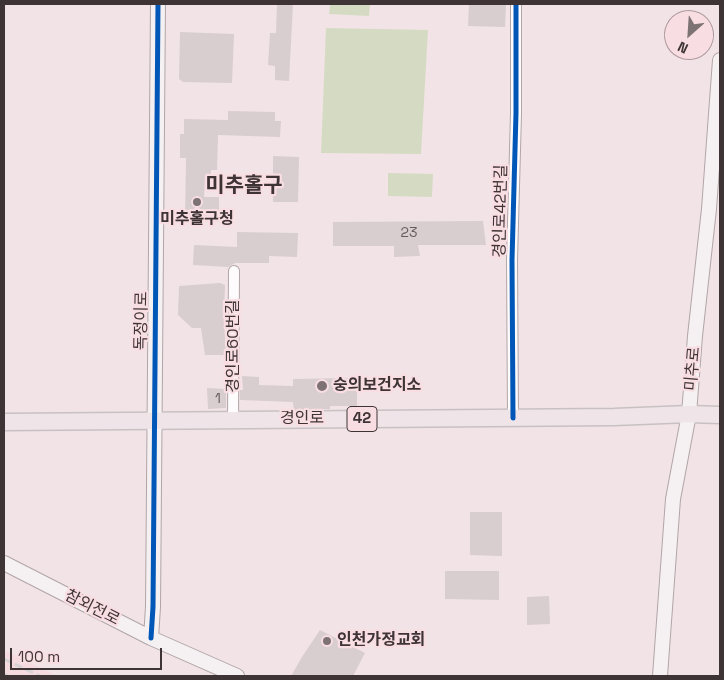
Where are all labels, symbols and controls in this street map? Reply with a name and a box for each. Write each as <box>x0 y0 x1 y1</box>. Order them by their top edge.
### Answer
north arrow <box>664 10 714 60</box>
text: N <box>675 37 691 58</box>
street label: 경인로42번길 <box>491 164 511 258</box>
district label: 미추홀구 <box>205 173 283 199</box>
marker: 미추홀구청 <box>191 196 203 208</box>
place label: 미추홀구청 <box>160 210 234 230</box>
house number: 23 <box>401 225 417 241</box>
street label: 독정이로 <box>132 291 152 351</box>
street label: 경인로60번길 <box>224 299 244 393</box>
street label: 미추로 <box>682 346 704 392</box>
place label: 숭의보건지소 <box>333 376 421 396</box>
marker: 숭의보건지소 <box>315 379 329 393</box>
house number: 1 <box>215 391 221 407</box>
road number: 42 <box>347 406 377 432</box>
street label: 경인로 <box>280 409 324 429</box>
street label: 참외전로 <box>61 586 123 630</box>
place label: 인천가정교회 <box>337 631 425 651</box>
marker: 인천가정교회 <box>321 635 333 647</box>
scale bar <box>12 638 165 670</box>
text: 100 m <box>18 647 60 666</box>

